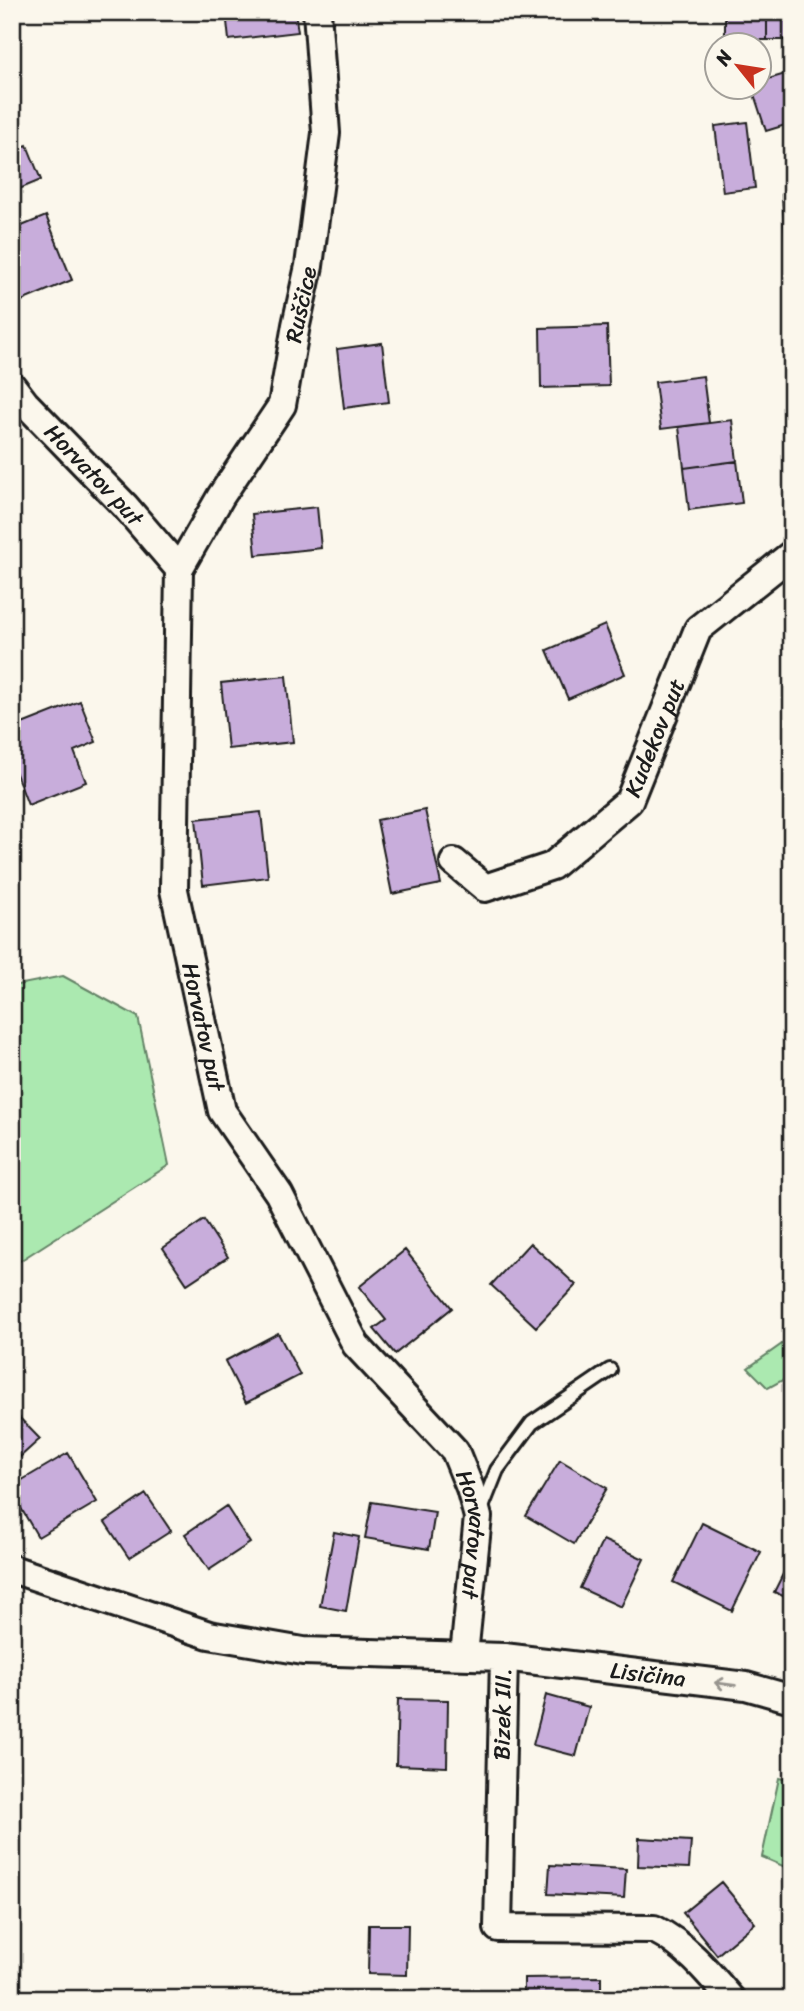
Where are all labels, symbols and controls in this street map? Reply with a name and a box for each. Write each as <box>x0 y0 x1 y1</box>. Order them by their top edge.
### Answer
north arrow <box>702 32 772 102</box>
text: N <box>706 43 742 73</box>
street label: Ruščice <box>273 262 329 346</box>
street label: Horvatov put <box>34 414 155 537</box>
street label: Kudekov put <box>613 672 697 804</box>
street label: Horvatov put <box>169 959 238 1097</box>
street label: Horvatov put <box>444 1463 498 1602</box>
street label: Lisičina <box>608 1650 688 1700</box>
street label: Bizek III. <box>481 1668 524 1760</box>
one-way arrow <box>715 1677 737 1690</box>

